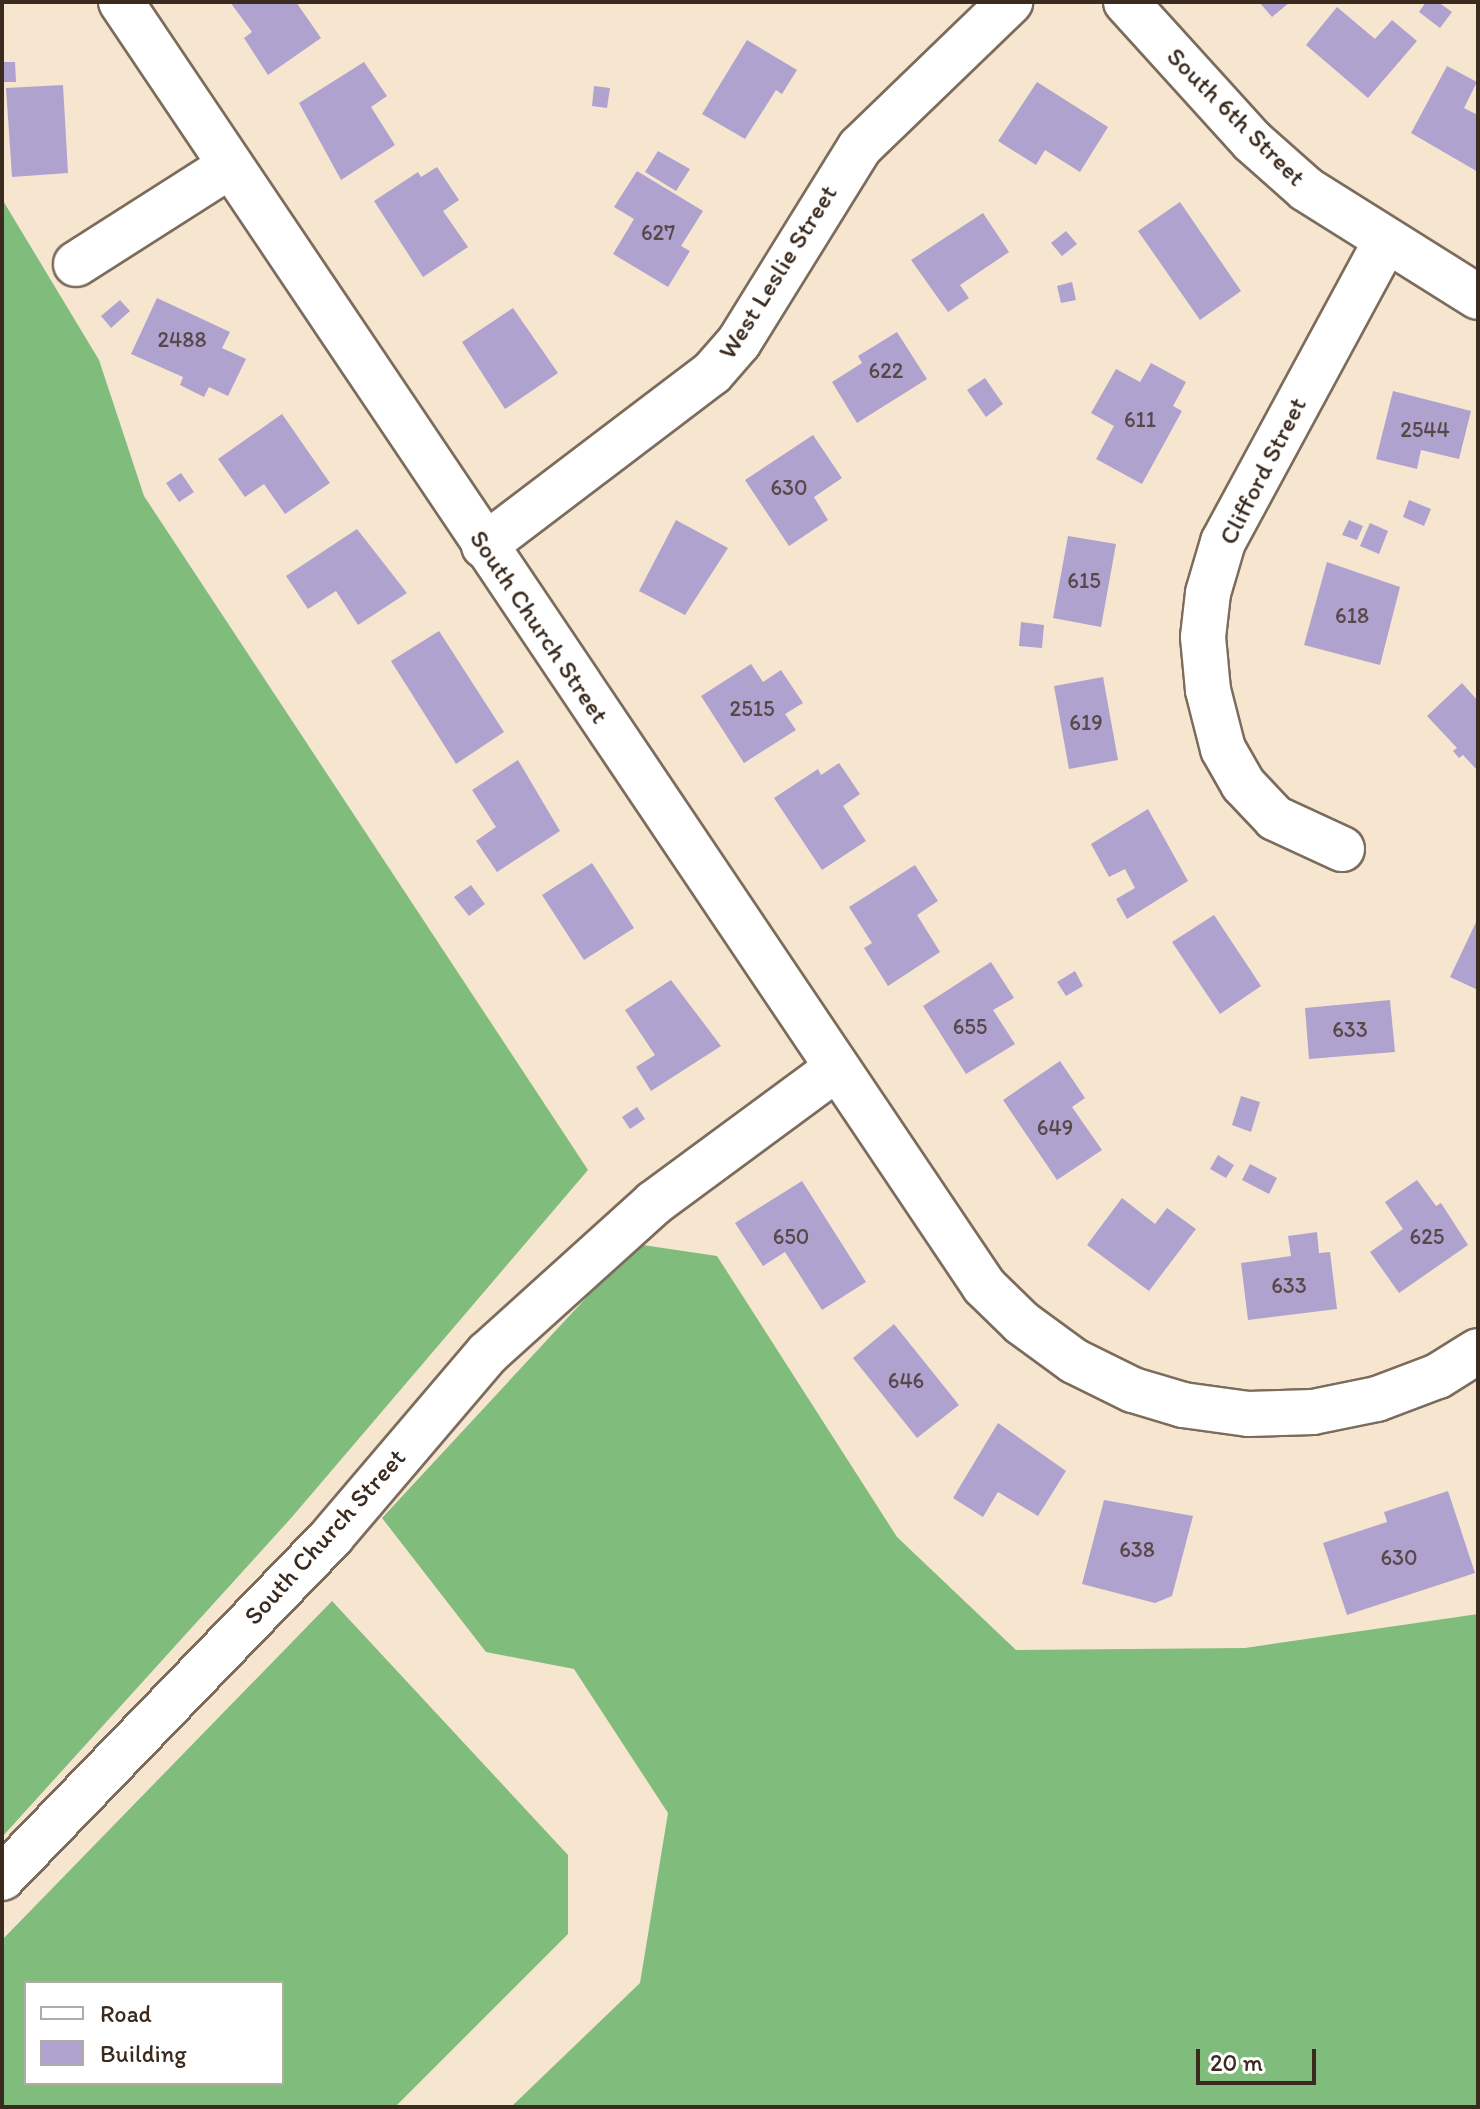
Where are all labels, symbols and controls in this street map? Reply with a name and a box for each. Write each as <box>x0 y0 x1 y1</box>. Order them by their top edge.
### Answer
street label: South 6th Street <box>1160 41 1312 193</box>
street label: West Leslie Street <box>712 179 844 365</box>
house number: 627 <box>641 220 675 246</box>
house number: 2488 <box>158 327 206 353</box>
house number: 622 <box>869 358 903 384</box>
street label: Clifford Street <box>1212 392 1314 550</box>
house number: 611 <box>1124 407 1156 433</box>
house number: 2544 <box>1400 417 1450 443</box>
house number: 630 <box>770 475 808 501</box>
street label: South Church Street <box>463 524 615 730</box>
house number: 615 <box>1067 568 1101 594</box>
house number: 618 <box>1335 603 1369 629</box>
house number: 2515 <box>730 696 774 722</box>
house number: 619 <box>1069 710 1103 736</box>
house number: 655 <box>953 1014 987 1040</box>
house number: 633 <box>1332 1017 1368 1043</box>
house number: 649 <box>1037 1115 1073 1141</box>
house number: 650 <box>773 1224 809 1250</box>
house number: 625 <box>1410 1224 1444 1250</box>
house number: 633 <box>1271 1273 1307 1299</box>
house number: 646 <box>888 1368 924 1394</box>
street label: South Church Street <box>238 1442 412 1632</box>
house number: 638 <box>1119 1537 1155 1563</box>
house number: 630 <box>1380 1545 1418 1571</box>
legend <box>24 1981 284 2085</box>
text: Road <box>100 1999 152 2028</box>
scale bar <box>1200 2033 1320 2083</box>
text: Building <box>100 2039 187 2068</box>
text: 20 m <box>1210 2048 1263 2077</box>

